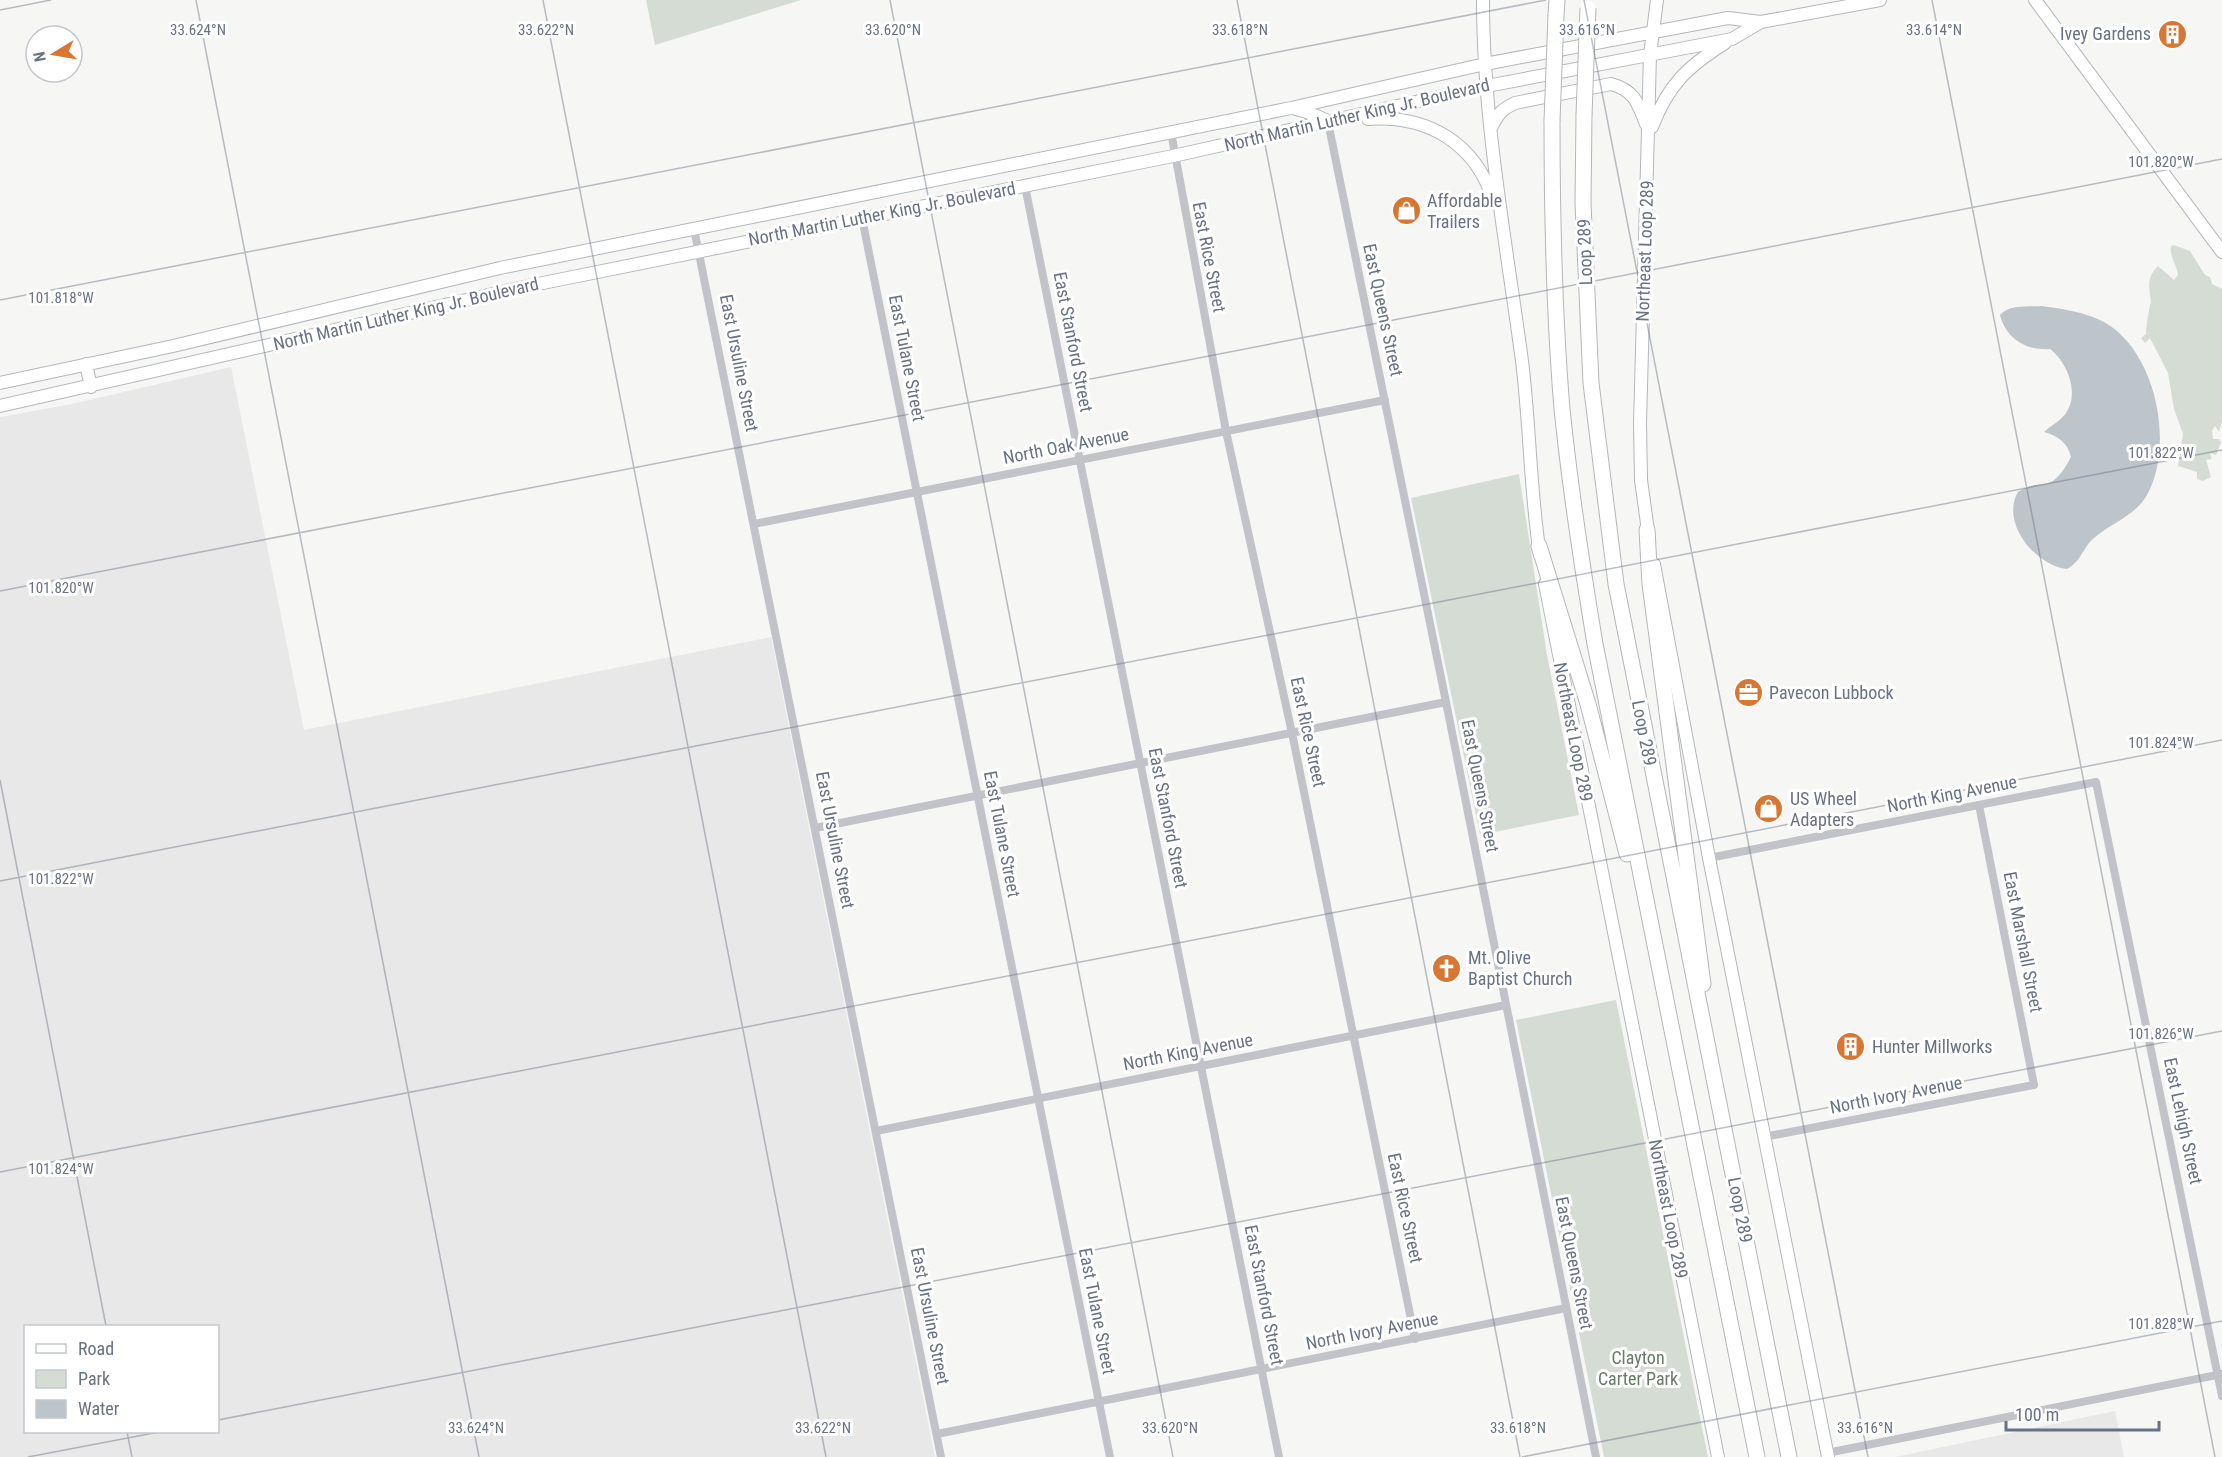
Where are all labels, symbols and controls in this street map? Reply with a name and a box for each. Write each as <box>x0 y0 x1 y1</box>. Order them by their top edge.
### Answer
building icon: Ivey Gardens <box>2156 18 2188 50</box>
text: 33.624°N <box>170 21 226 39</box>
text: 33.622°N <box>518 21 574 39</box>
text: 33.620°N <box>865 21 921 39</box>
text: 33.618°N <box>1212 21 1268 39</box>
text: 33.616°N <box>1559 21 1615 39</box>
text: 33.614°N <box>1906 21 1962 39</box>
place label: Ivey Gardens <box>2060 23 2151 44</box>
north arrow <box>24 24 84 84</box>
text: N <box>30 50 50 63</box>
street label: North Martin Luther King Jr. Boulevard <box>1222 74 1492 155</box>
text: 101.820°W <box>2128 153 2194 171</box>
street label: North Martin Luther King Jr. Boulevard <box>747 177 1017 250</box>
street label: Northeast Loop 289 <box>1632 180 1657 322</box>
place label: Affordable Trailers <box>1427 190 1502 232</box>
shop icon: Affordable Trailers <box>1390 195 1422 227</box>
street label: East Rice Street <box>1188 200 1230 314</box>
street label: Loop 289 <box>1573 219 1596 286</box>
street label: East Queens Street <box>1359 242 1408 378</box>
street label: East Stanford Street <box>1050 270 1097 414</box>
street label: North Martin Luther King Jr. Boulevard <box>271 273 541 354</box>
text: 101.818°W <box>28 289 94 307</box>
street label: East Ursuline Street <box>716 292 763 433</box>
street label: East Tulane Street <box>885 293 930 423</box>
street label: North Oak Avenue <box>1001 423 1131 468</box>
text: 101.822°W <box>2128 444 2194 462</box>
text: 101.820°W <box>28 579 94 597</box>
street label: Northeast Loop 289 <box>1550 661 1597 803</box>
street label: East Rice Street <box>1287 675 1330 789</box>
office icon: Pavecon Lubbock <box>1732 677 1764 709</box>
place label: Pavecon Lubbock <box>1769 682 1894 703</box>
street label: Loop 289 <box>1628 698 1661 767</box>
street label: East Queens Street <box>1457 718 1504 854</box>
text: 101.824°W <box>2128 734 2194 752</box>
street label: East Stanford Street <box>1145 746 1192 890</box>
street label: East Ursuline Street <box>812 769 859 910</box>
street label: East Tulane Street <box>980 769 1025 899</box>
street label: North King Avenue <box>1885 771 2019 816</box>
place label: US Wheel Adapters <box>1790 788 1857 830</box>
shop icon: US Wheel Adapters <box>1753 793 1785 825</box>
text: 101.822°W <box>28 870 94 888</box>
street label: East Marshall Street <box>2000 870 2047 1014</box>
place label: Mt. Olive Baptist Church <box>1468 947 1572 989</box>
church icon: Mt. Olive Baptist Church <box>1431 952 1463 984</box>
text: 101.826°W <box>2128 1025 2194 1043</box>
street label: North King Avenue <box>1121 1029 1255 1074</box>
building icon: Hunter Millworks <box>1835 1031 1867 1063</box>
place label: Hunter Millworks <box>1872 1036 1993 1057</box>
street label: East Lehigh Street <box>2160 1056 2207 1186</box>
street label: North Ivory Avenue <box>1828 1071 1964 1118</box>
street label: Northeast Loop 289 <box>1645 1138 1692 1280</box>
street label: East Rice Street <box>1384 1151 1427 1265</box>
text: 101.824°W <box>28 1160 94 1178</box>
street label: Loop 289 <box>1724 1175 1757 1244</box>
street label: East Queens Street <box>1551 1195 1598 1331</box>
street label: East Stanford Street <box>1241 1223 1288 1367</box>
street label: East Ursuline Street <box>907 1245 954 1386</box>
street label: East Tulane Street <box>1075 1246 1120 1376</box>
street label: North Ivory Avenue <box>1304 1307 1440 1354</box>
text: 101.828°W <box>2128 1315 2194 1333</box>
legend <box>24 1325 219 1433</box>
text: Road <box>78 1338 114 1359</box>
park label: Clayton Carter Park <box>1598 1347 1678 1389</box>
text: Park <box>78 1368 110 1389</box>
scale bar <box>2006 1394 2159 1432</box>
text: Water <box>78 1398 120 1419</box>
text: 100 m <box>2015 1404 2059 1425</box>
text: 33.624°N <box>448 1419 504 1437</box>
text: 33.622°N <box>795 1419 851 1437</box>
text: 33.620°N <box>1142 1419 1198 1437</box>
text: 33.618°N <box>1490 1419 1546 1437</box>
text: 33.616°N <box>1837 1419 1893 1437</box>

